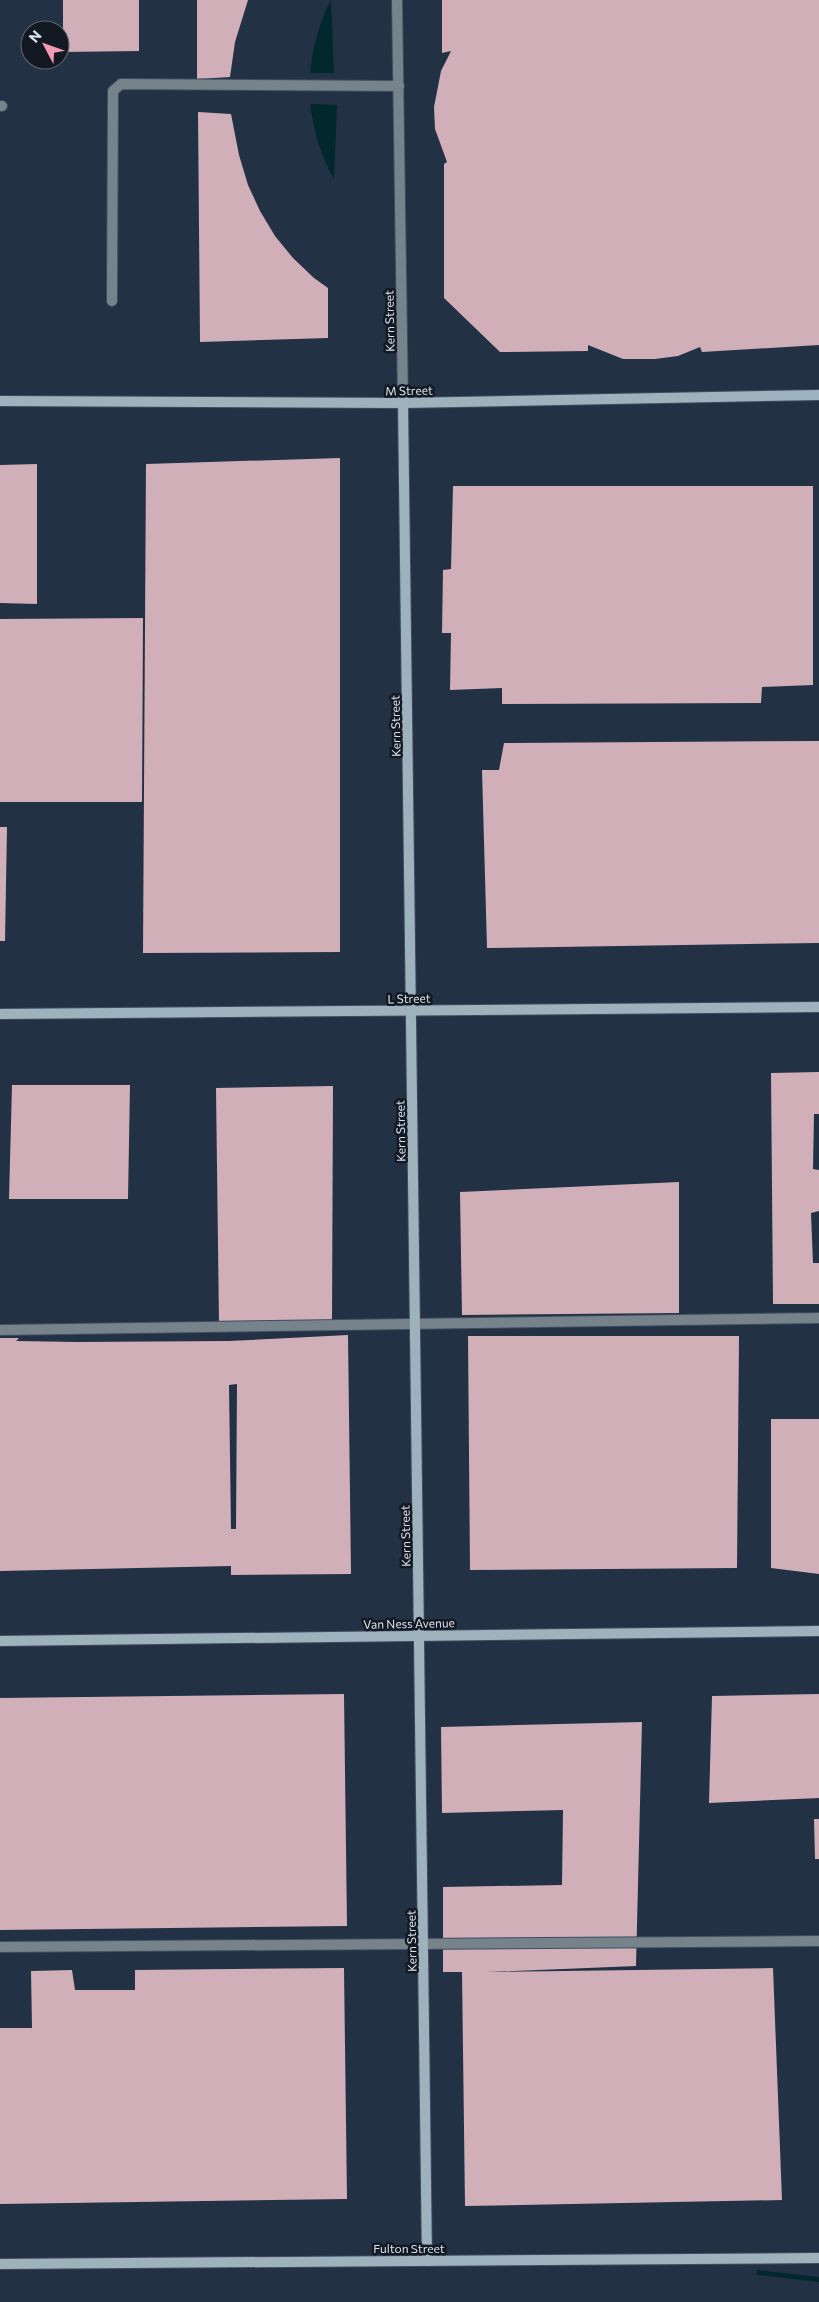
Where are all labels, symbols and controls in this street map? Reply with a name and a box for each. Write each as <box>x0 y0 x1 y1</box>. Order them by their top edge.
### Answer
north arrow <box>20 20 70 70</box>
text: N <box>25 27 45 46</box>
street label: Kern Street <box>381 290 397 352</box>
street label: M Street <box>385 383 433 397</box>
street label: Kern Street <box>387 695 403 757</box>
street label: L Street <box>387 991 431 1005</box>
street label: Kern Street <box>392 1100 408 1162</box>
street label: Kern Street <box>397 1505 413 1567</box>
street label: Van Ness Avenue <box>363 1615 455 1631</box>
street label: Kern Street <box>403 1910 419 1972</box>
street label: Fulton Street <box>373 2241 445 2255</box>

